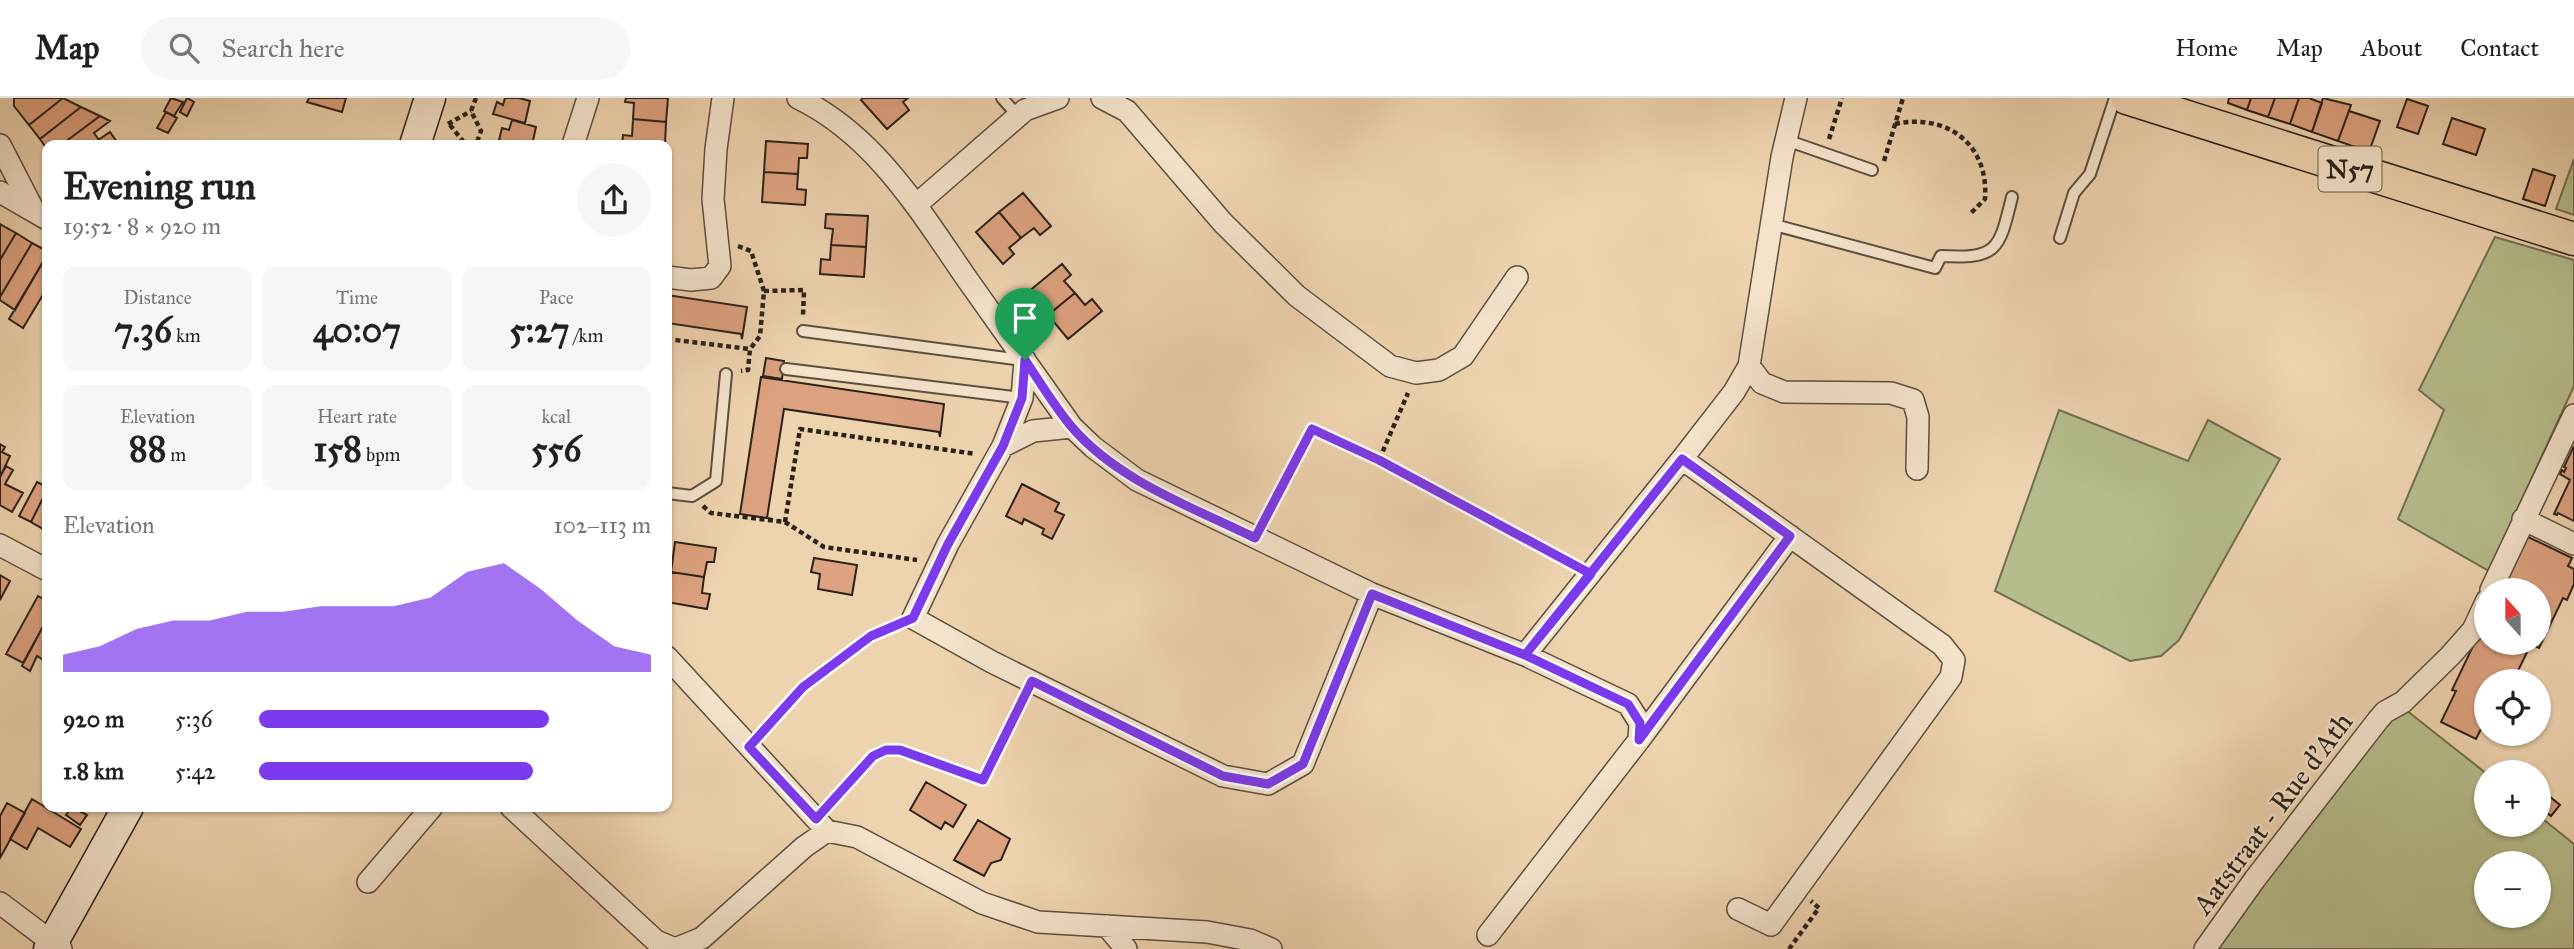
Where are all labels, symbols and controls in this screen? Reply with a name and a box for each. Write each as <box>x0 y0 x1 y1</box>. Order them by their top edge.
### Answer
search box <box>141 17 631 80</box>
text: Map <box>35 28 99 68</box>
icon: search <box>165 29 203 67</box>
text: Search here <box>221 32 345 64</box>
text: Home <box>2175 33 2238 63</box>
text: Map <box>2276 33 2323 63</box>
text: About <box>2361 33 2422 63</box>
text: Contact <box>2460 33 2539 63</box>
road number: N57 <box>2318 146 2382 192</box>
text: Evening run <box>63 163 256 209</box>
button: share <box>577 163 651 237</box>
text: 19:52 · 8 × 920 m <box>63 212 221 240</box>
text: Distance <box>124 286 192 309</box>
text: Time <box>336 286 378 309</box>
text: Pace <box>539 286 574 309</box>
pin <box>995 288 1055 360</box>
icon: arrive <box>1006 299 1044 337</box>
text: 7.36 <box>114 309 172 352</box>
text: 40:07 <box>313 309 401 352</box>
text: 5:27 <box>509 309 569 352</box>
text: km <box>172 324 201 347</box>
text: /km <box>569 324 603 347</box>
text: Elevation <box>120 405 195 428</box>
text: Heart rate <box>317 405 397 428</box>
text: kcal <box>541 405 571 428</box>
text: 88 <box>129 428 166 471</box>
text: 158 <box>313 428 362 471</box>
text: 556 <box>531 428 582 471</box>
text: m <box>166 443 186 466</box>
text: bpm <box>362 443 401 466</box>
text: Elevation <box>63 511 154 539</box>
text: 102–113 m <box>554 511 651 539</box>
north arrow <box>2474 578 2552 654</box>
map controls <box>2474 578 2551 928</box>
button: locate <box>2474 669 2551 746</box>
text: 920 m <box>63 705 124 733</box>
text: 5:36 <box>175 705 212 733</box>
street label: Aatstraat - Rue d'Ath <box>2184 705 2360 922</box>
text: 1.8 km <box>63 757 124 785</box>
text: 5:42 <box>175 757 216 785</box>
button: + <box>2474 760 2551 837</box>
button: − <box>2474 851 2551 928</box>

